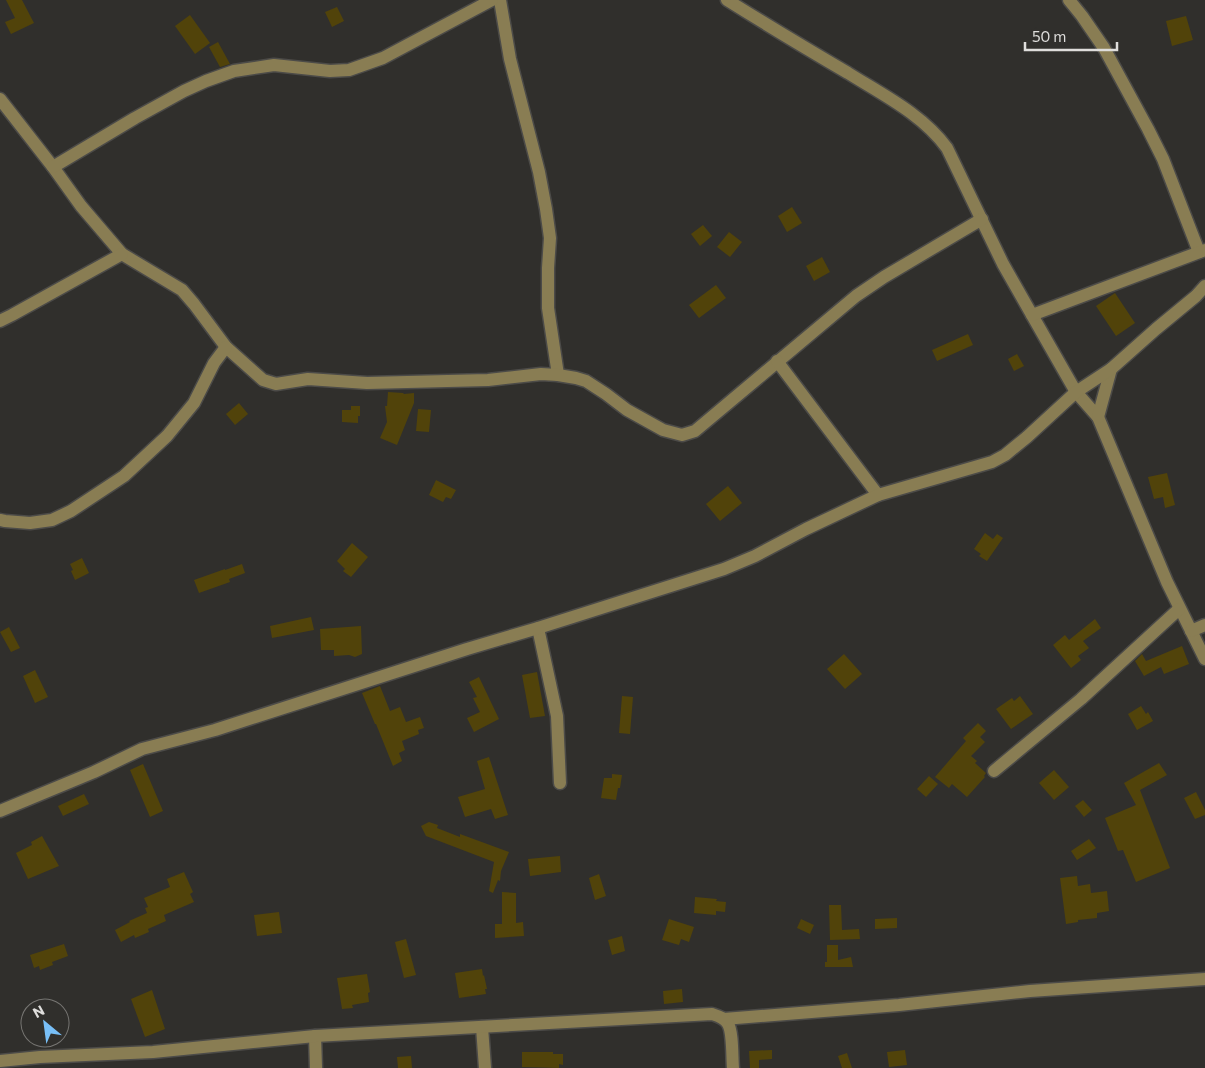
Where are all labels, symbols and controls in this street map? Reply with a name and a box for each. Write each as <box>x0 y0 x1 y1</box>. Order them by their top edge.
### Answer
scale bar <box>1025 20 1118 52</box>
text: 50 m <box>1032 27 1066 45</box>
north arrow <box>20 998 70 1048</box>
text: N <box>30 1001 47 1021</box>

